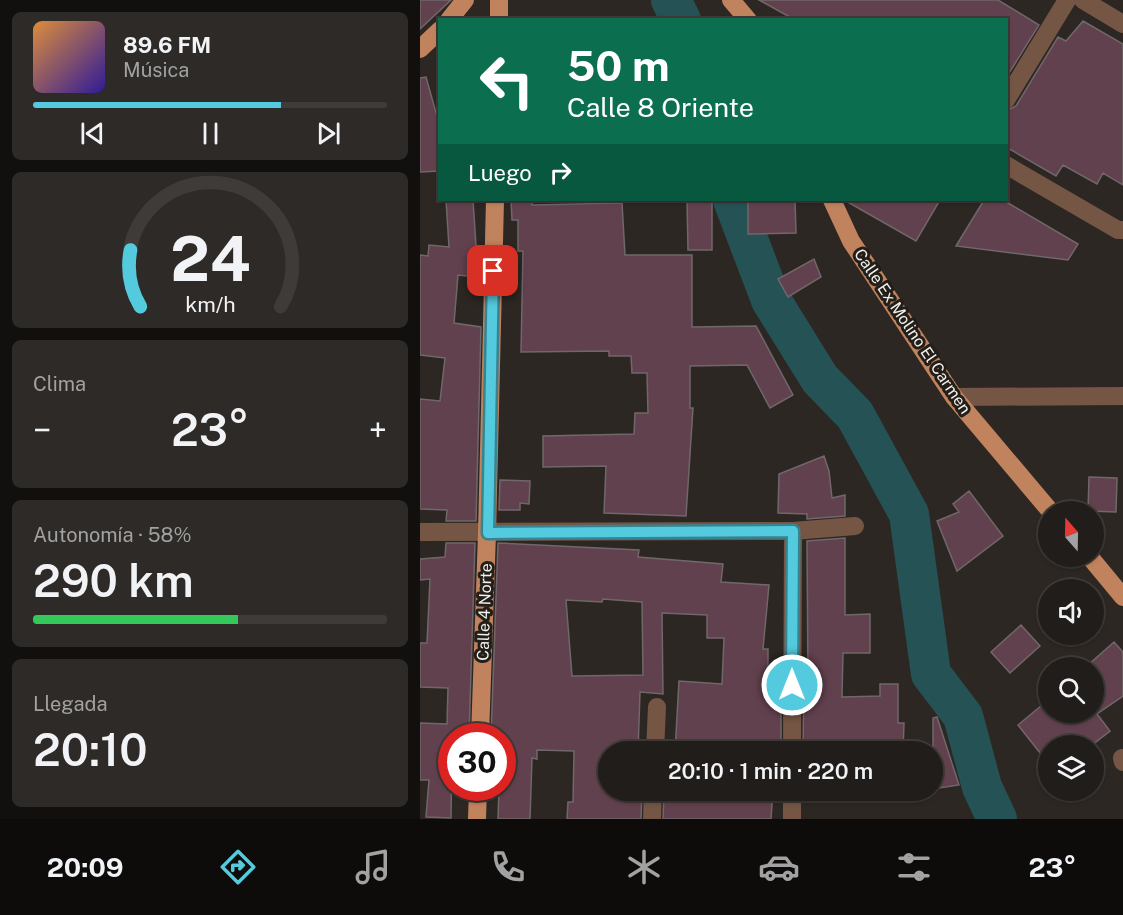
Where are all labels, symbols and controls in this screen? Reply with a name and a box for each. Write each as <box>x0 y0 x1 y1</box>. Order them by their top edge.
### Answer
text: 89.6 FM <box>123 32 211 58</box>
text: 50 m <box>567 41 670 90</box>
icon: left <box>468 42 546 120</box>
text: Música <box>123 58 189 82</box>
text: Calle 8 Oriente <box>567 91 754 123</box>
icon: previous <box>76 117 109 150</box>
icon: pause <box>194 117 227 150</box>
icon: next <box>312 117 345 150</box>
icon: right <box>544 156 577 189</box>
text: Luego <box>468 160 532 186</box>
text: 24 <box>170 222 250 295</box>
pin <box>467 245 518 296</box>
street label: Calle Ex Molino El Carmen <box>850 245 975 417</box>
icon: arrive <box>476 254 509 287</box>
text: km/h <box>185 292 235 317</box>
text: Clima <box>33 372 86 396</box>
text: 23° <box>171 403 249 456</box>
text: − <box>33 411 51 449</box>
text: + <box>369 411 387 449</box>
north arrow <box>1038 501 1104 567</box>
map controls <box>1038 501 1104 801</box>
text: Autonomía · 58% <box>33 523 192 547</box>
text: 290 km <box>33 554 194 607</box>
street label: Calle 4 Norte <box>473 563 496 661</box>
button: sound <box>1038 579 1104 645</box>
position arrow <box>760 653 824 717</box>
button: search <box>1038 657 1104 723</box>
text: Llegada <box>33 692 108 716</box>
text: 20:10 <box>33 723 148 776</box>
speed limit sign: 30 <box>438 723 516 801</box>
button: layers <box>1038 735 1104 801</box>
text: 20:10 · 1 min · 220 m <box>668 758 873 784</box>
icon: directions <box>217 846 259 888</box>
icon: music <box>352 846 394 888</box>
icon: phone <box>487 846 529 888</box>
icon: climate <box>623 846 665 888</box>
icon: car <box>758 846 800 888</box>
icon: filters <box>893 846 935 888</box>
text: 20:09 <box>47 851 124 883</box>
text: 23° <box>1028 851 1076 883</box>

